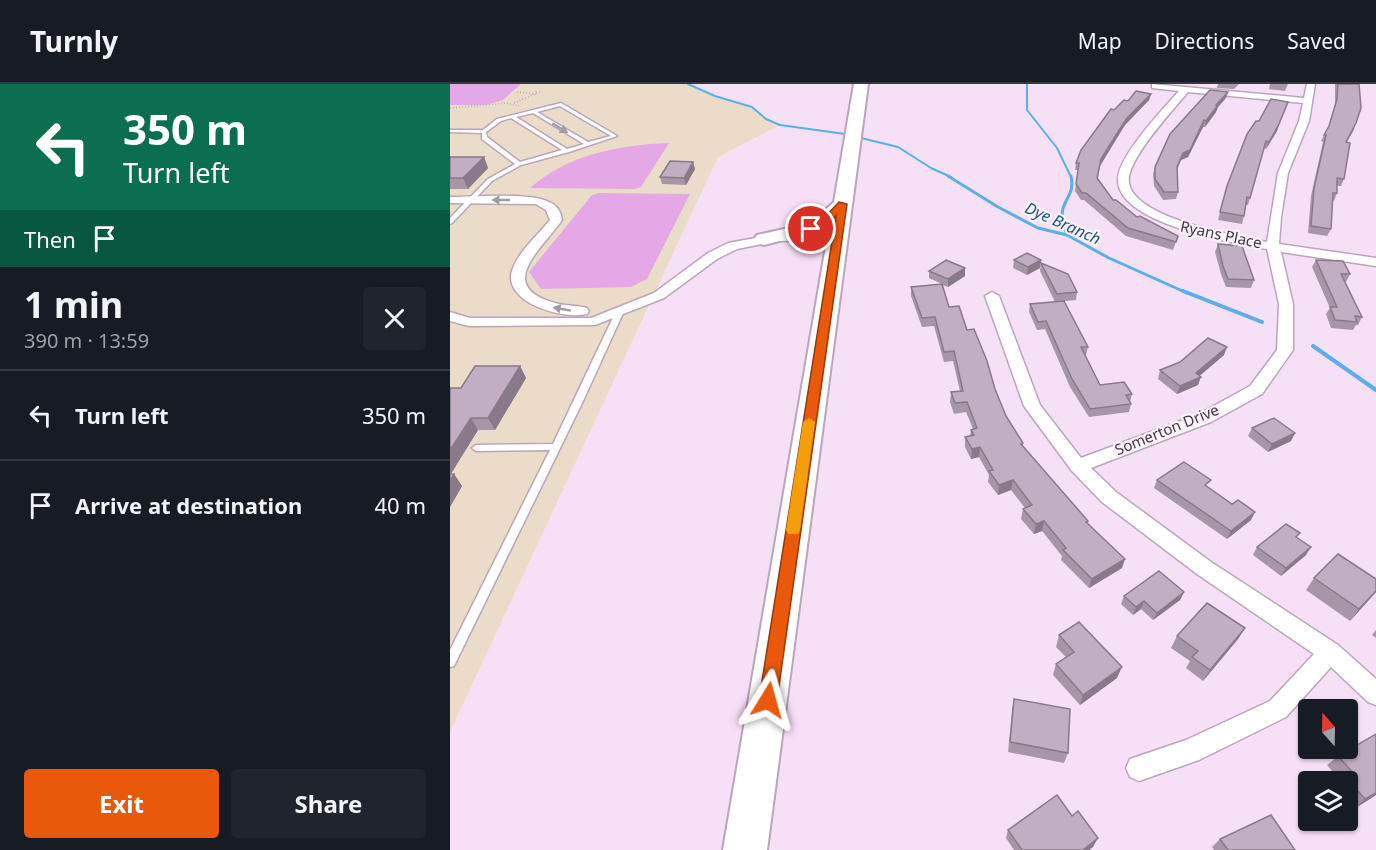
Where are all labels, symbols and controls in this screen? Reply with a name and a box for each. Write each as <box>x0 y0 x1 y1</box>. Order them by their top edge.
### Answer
text: Turnly <box>30 22 118 60</box>
text: Map <box>1078 27 1122 55</box>
text: Directions <box>1155 27 1254 55</box>
text: Saved <box>1287 27 1346 55</box>
text: 350 m <box>123 100 247 157</box>
icon: left <box>24 108 102 186</box>
one-way arrow <box>552 122 568 133</box>
text: Turn left <box>123 154 229 191</box>
one-way arrow <box>492 195 511 205</box>
water label: Dye Branch <box>1022 197 1104 249</box>
pin <box>785 203 836 254</box>
icon: arrive <box>794 212 827 245</box>
street label: Ryans Place <box>1179 216 1264 252</box>
icon: arrive <box>88 222 121 255</box>
text: Then <box>24 224 76 254</box>
text: 1 min <box>24 280 123 329</box>
button: close <box>363 287 426 350</box>
one-way arrow <box>552 304 571 313</box>
text: 390 m · 13:59 <box>24 327 149 354</box>
icon: left <box>24 399 57 432</box>
street label: Somerton Drive <box>1112 399 1222 459</box>
text: Turn left <box>75 400 169 430</box>
text: 350 m <box>362 400 426 430</box>
icon: arrive <box>24 489 57 522</box>
text: Arrive at destination <box>75 490 302 520</box>
text: 40 m <box>375 490 426 520</box>
position arrow <box>736 668 800 732</box>
north arrow <box>1298 699 1358 759</box>
map controls <box>1298 699 1358 831</box>
button: Exit <box>24 769 219 838</box>
button: Share <box>231 769 426 838</box>
button: layers <box>1298 771 1358 831</box>

